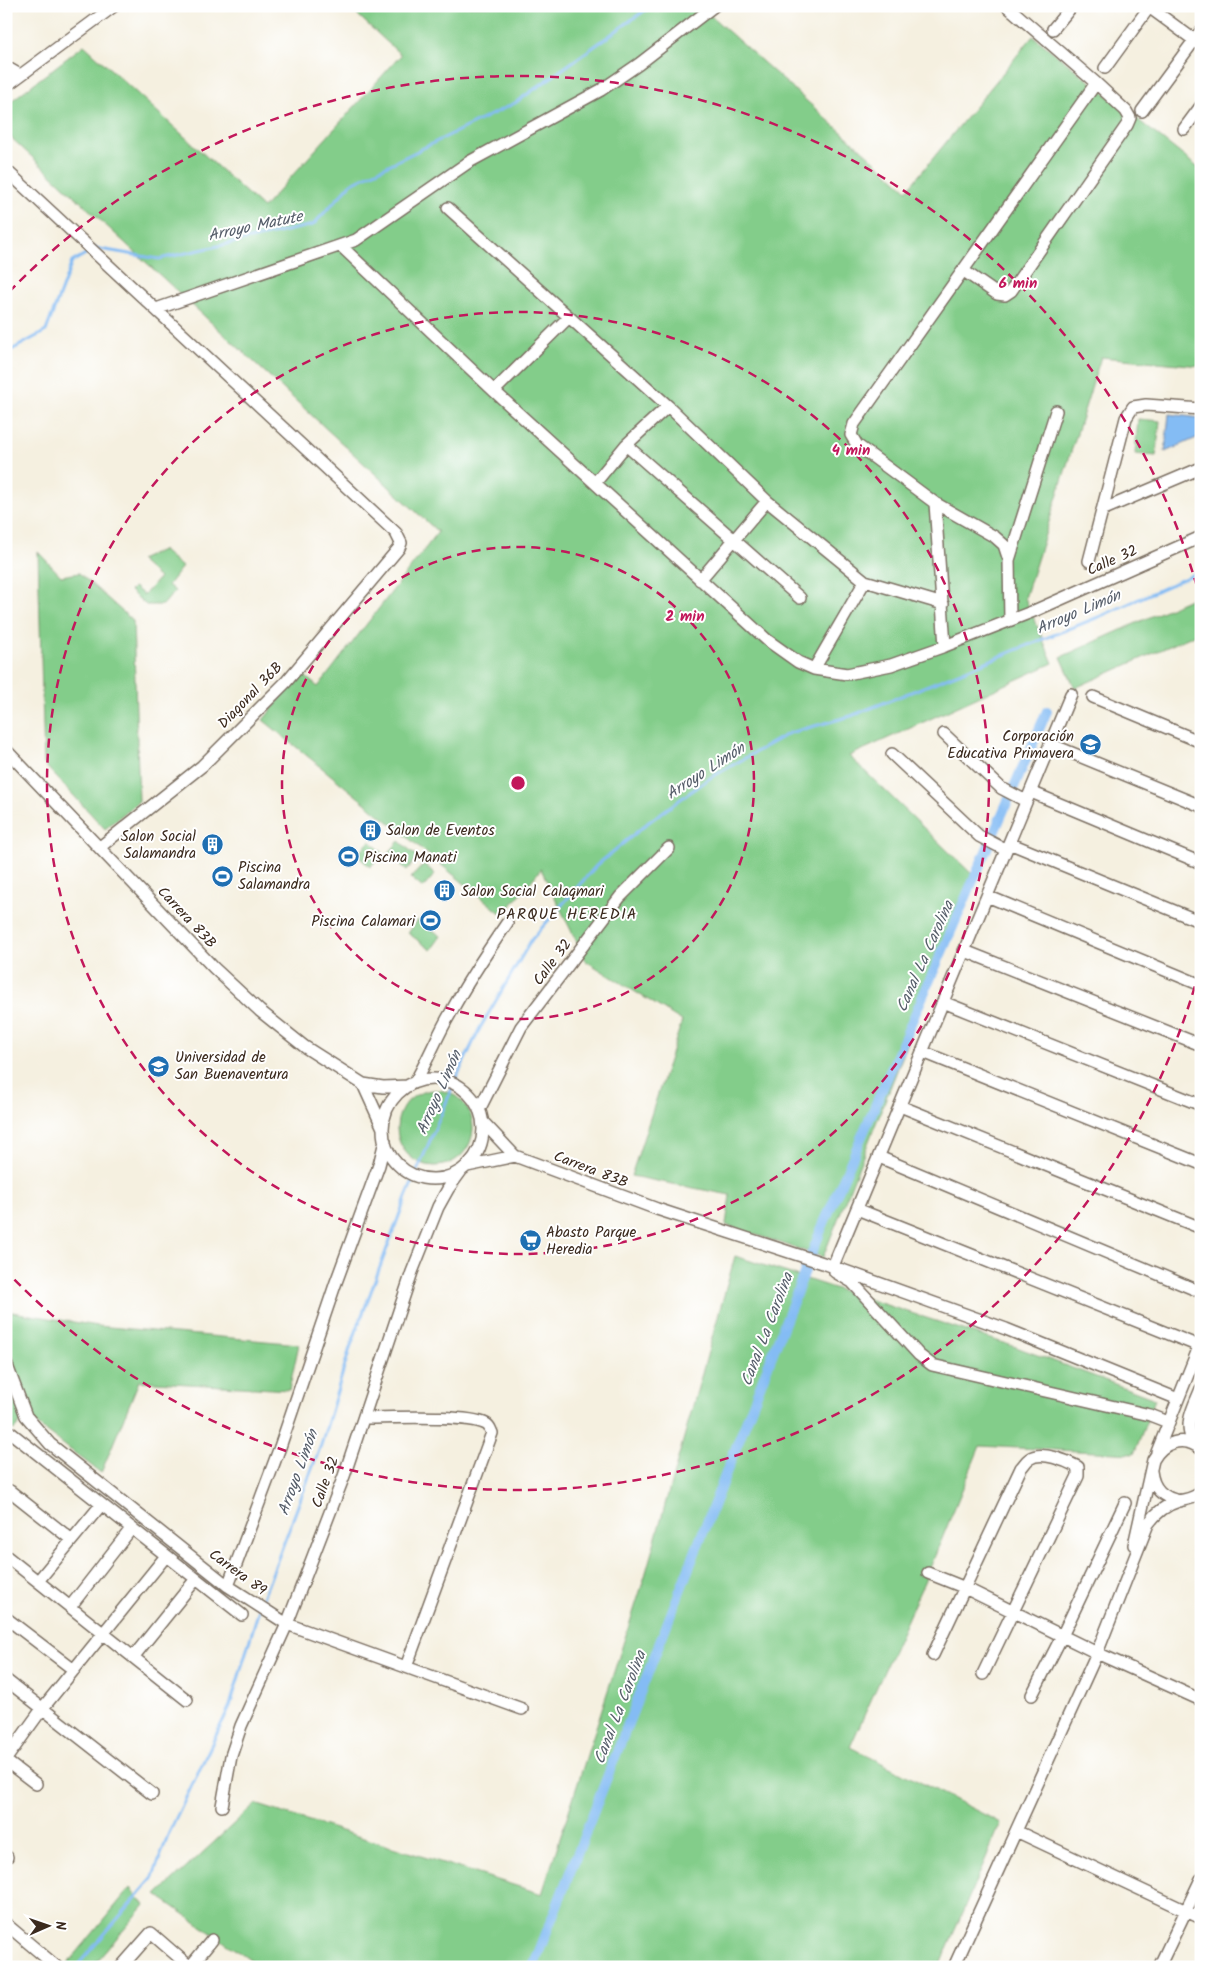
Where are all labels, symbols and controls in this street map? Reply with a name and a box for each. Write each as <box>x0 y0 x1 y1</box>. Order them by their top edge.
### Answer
water label: Arroyo Matute <box>206 204 307 249</box>
text: 6 min <box>999 272 1037 296</box>
text: 4 min <box>832 439 870 463</box>
street label: Calle 32 <box>1083 539 1142 583</box>
water label: Arroyo Limón <box>1032 583 1126 641</box>
text: 2 min <box>665 605 705 629</box>
street label: Diagonal 36B <box>212 657 289 735</box>
place label: Corporación Educativa Primavera <box>947 725 1074 766</box>
school or university icon: Corporación Educativa Primavera <box>1078 733 1102 757</box>
water label: Arroyo Limón <box>661 736 752 806</box>
centre of rings <box>509 774 527 792</box>
building icon: Salon de Eventos <box>358 818 382 842</box>
place label: Salon de Eventos <box>386 819 495 843</box>
place label: Salon Social Salamandra <box>121 825 196 866</box>
building icon: Salon Social Salamandra <box>200 833 224 857</box>
sports icon: Piscina Manati <box>336 845 360 869</box>
place label: Piscina Manati <box>364 846 458 870</box>
place label: Piscina Salamandra <box>238 856 310 897</box>
sports icon: Piscina Salamandra <box>210 864 234 888</box>
building icon: Salon Social Calaqmari <box>433 879 457 903</box>
place label: Salon Social Calaqmari <box>461 880 605 904</box>
street label: Carrera 83B <box>151 881 222 954</box>
water label: Canal La Carolina <box>890 896 962 1016</box>
district label: PARQUE HEREDIA <box>496 902 638 927</box>
sports icon: Piscina Calamari <box>419 909 443 933</box>
place label: Piscina Calamari <box>311 910 416 934</box>
street label: Calle 32 <box>527 934 578 991</box>
water label: Arroyo Limón <box>410 1045 470 1139</box>
place label: Universidad de San Buenaventura <box>175 1046 289 1087</box>
school or university icon: Universidad de San Buenaventura <box>147 1054 171 1078</box>
street label: Carrera 83B <box>550 1145 631 1195</box>
place label: Abasto Parque Heredia <box>546 1221 637 1262</box>
supermarket icon: Abasto Parque Heredia <box>518 1229 542 1253</box>
water label: Canal La Carolina <box>734 1268 801 1390</box>
water label: Arroyo Limón <box>271 1425 326 1519</box>
street label: Calle 32 <box>306 1453 346 1512</box>
street label: Carrera 89 <box>203 1543 272 1603</box>
water label: Canal La Carolina <box>587 1646 654 1768</box>
north arrow <box>22 1900 72 1950</box>
text: N <box>49 1921 71 1931</box>

